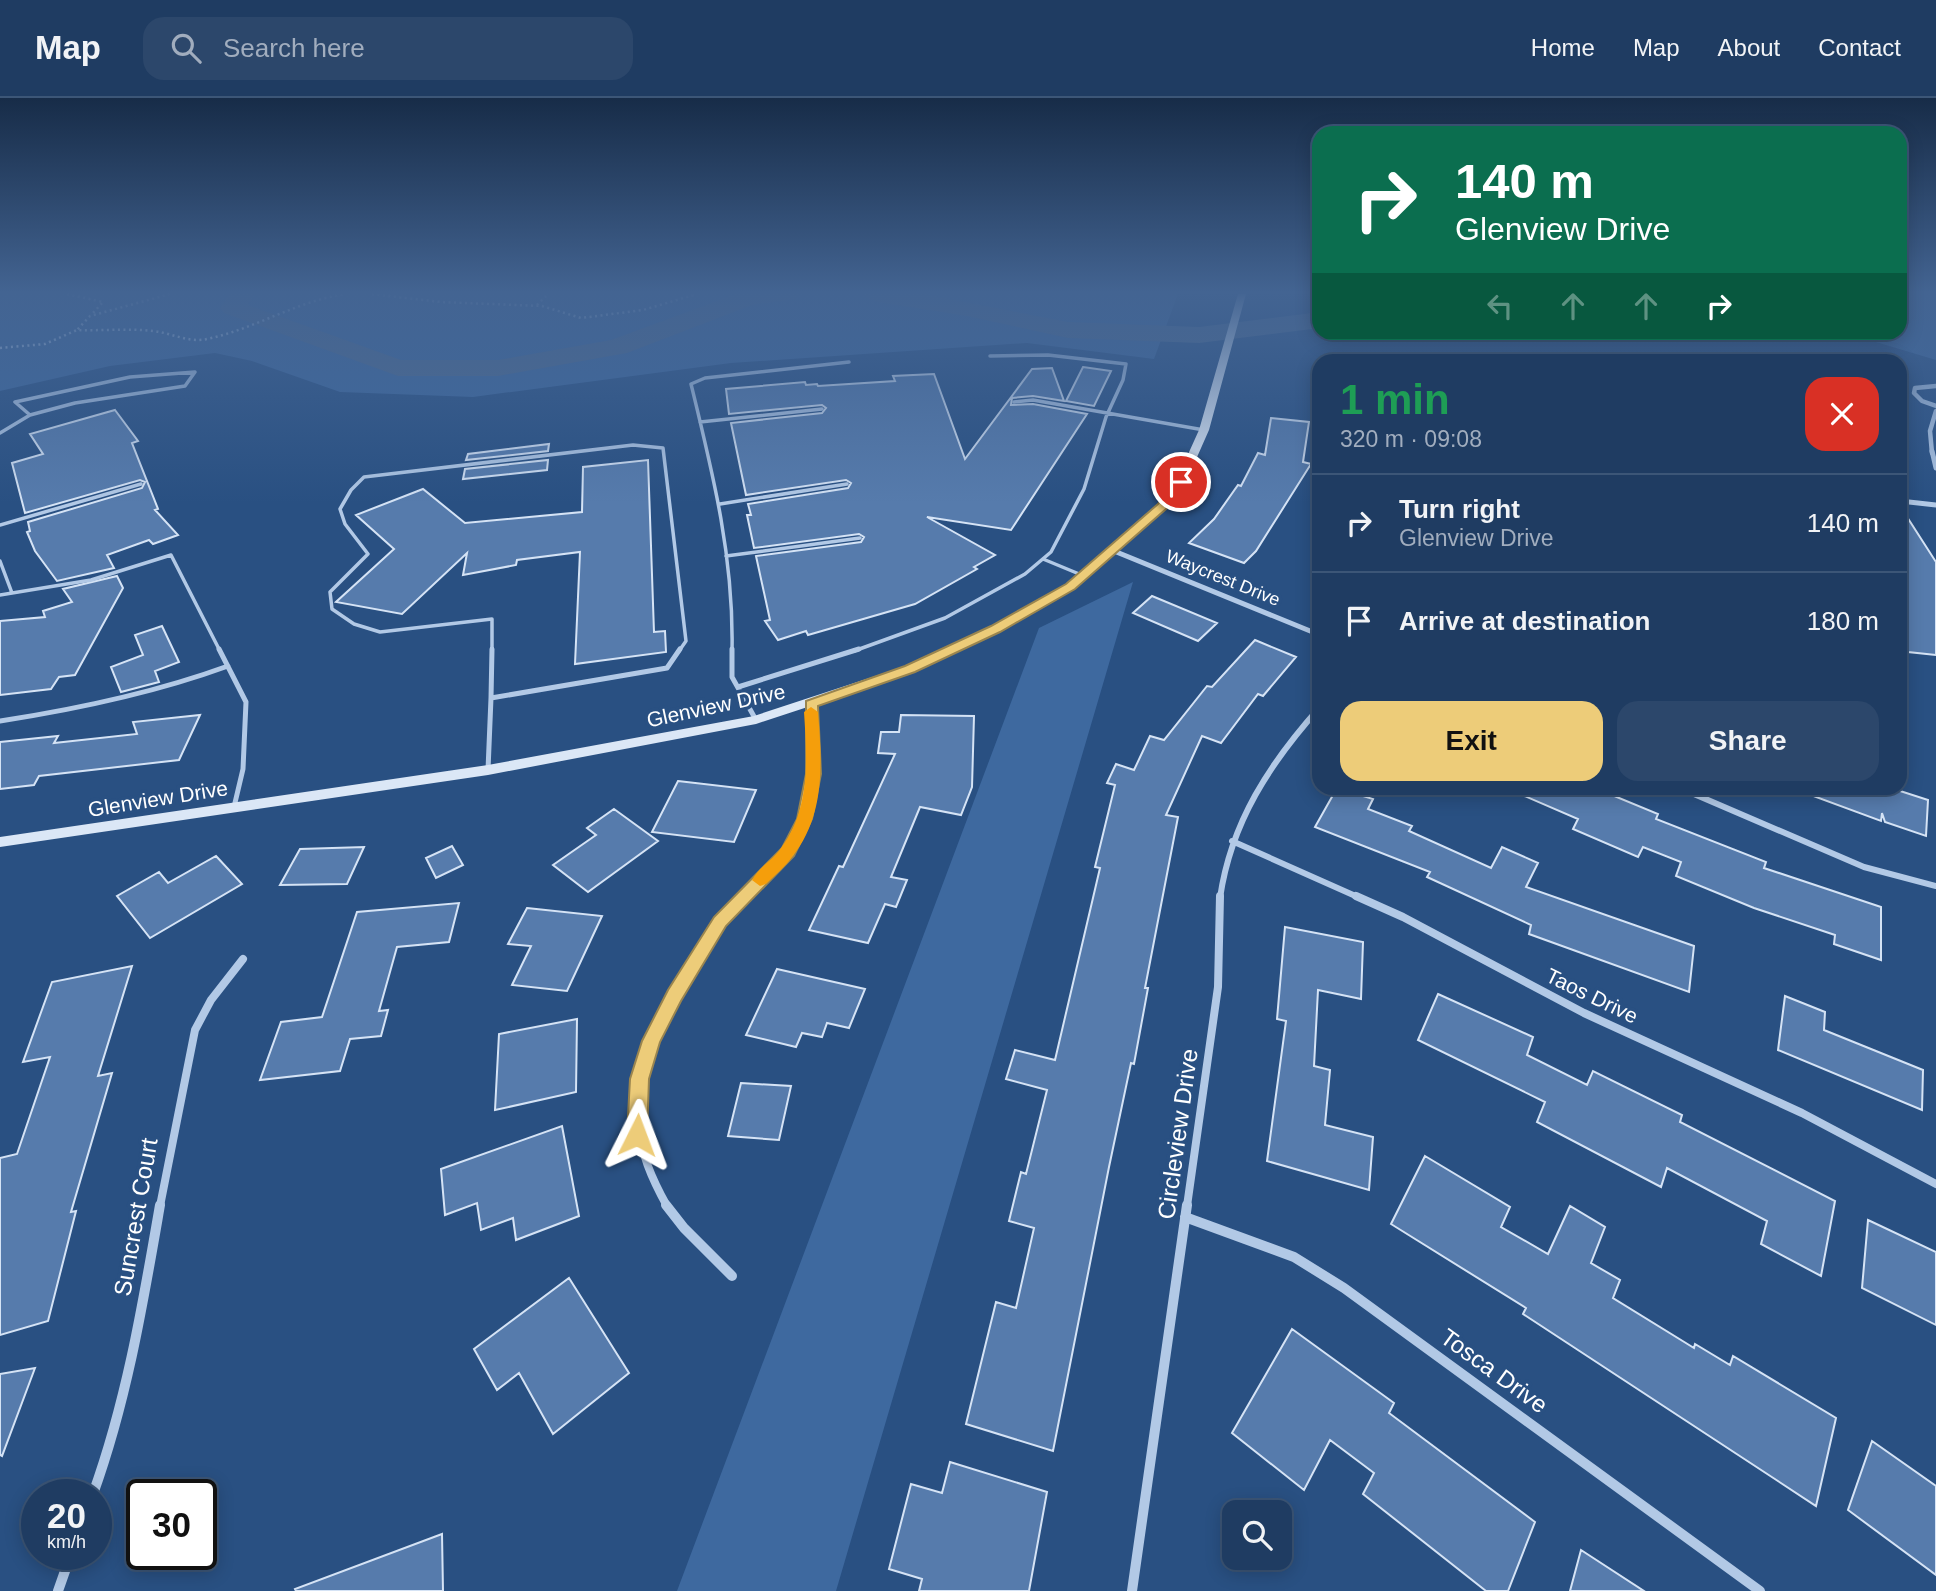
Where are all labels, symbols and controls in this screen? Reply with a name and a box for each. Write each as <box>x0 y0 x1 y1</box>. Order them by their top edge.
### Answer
search box <box>143 17 633 80</box>
text: Map <box>35 29 101 66</box>
icon: search <box>167 29 205 67</box>
text: Search here <box>223 33 365 63</box>
text: Home <box>1531 34 1595 61</box>
text: Map <box>1633 34 1680 61</box>
text: About <box>1718 34 1780 61</box>
text: Contact <box>1818 34 1901 61</box>
icon: right <box>1340 154 1431 245</box>
text: 140 m <box>1455 154 1594 208</box>
text: Glenview Drive <box>1455 211 1670 247</box>
icon: left <box>1481 287 1519 325</box>
icon: ahead <box>1554 287 1592 325</box>
icon: ahead <box>1627 287 1665 325</box>
icon: right <box>1700 287 1738 325</box>
text: 1 min <box>1340 376 1450 423</box>
button: close <box>1805 377 1879 451</box>
text: 320 m · 09:08 <box>1340 426 1482 452</box>
pin <box>1151 452 1211 512</box>
icon: arrive <box>1162 463 1200 501</box>
text: Turn right <box>1399 494 1520 524</box>
icon: right <box>1340 504 1378 542</box>
text: 140 m <box>1807 508 1879 538</box>
text: Glenview Drive <box>1399 525 1554 551</box>
street label: Waycrest Drive <box>1163 546 1283 610</box>
icon: arrive <box>1340 602 1378 640</box>
text: Arrive at destination <box>1399 606 1650 636</box>
text: 180 m <box>1807 606 1879 636</box>
street label: Glenview Drive <box>644 680 787 731</box>
button: Exit <box>1340 701 1603 781</box>
button: Share <box>1617 701 1879 781</box>
street label: Glenview Drive <box>86 776 229 821</box>
street label: Taos Drive <box>1543 963 1642 1028</box>
street label: Circleview Drive <box>1152 1047 1203 1221</box>
position arrow <box>600 1098 674 1172</box>
street label: Suncrest Court <box>108 1135 163 1298</box>
street label: Tosca Drive <box>1436 1323 1553 1418</box>
speed limit sign: 30 <box>126 1479 217 1570</box>
text: 20 <box>47 1496 86 1535</box>
map controls <box>1222 1500 1292 1570</box>
button: search <box>1222 1500 1292 1570</box>
text: km/h <box>47 1532 86 1552</box>

